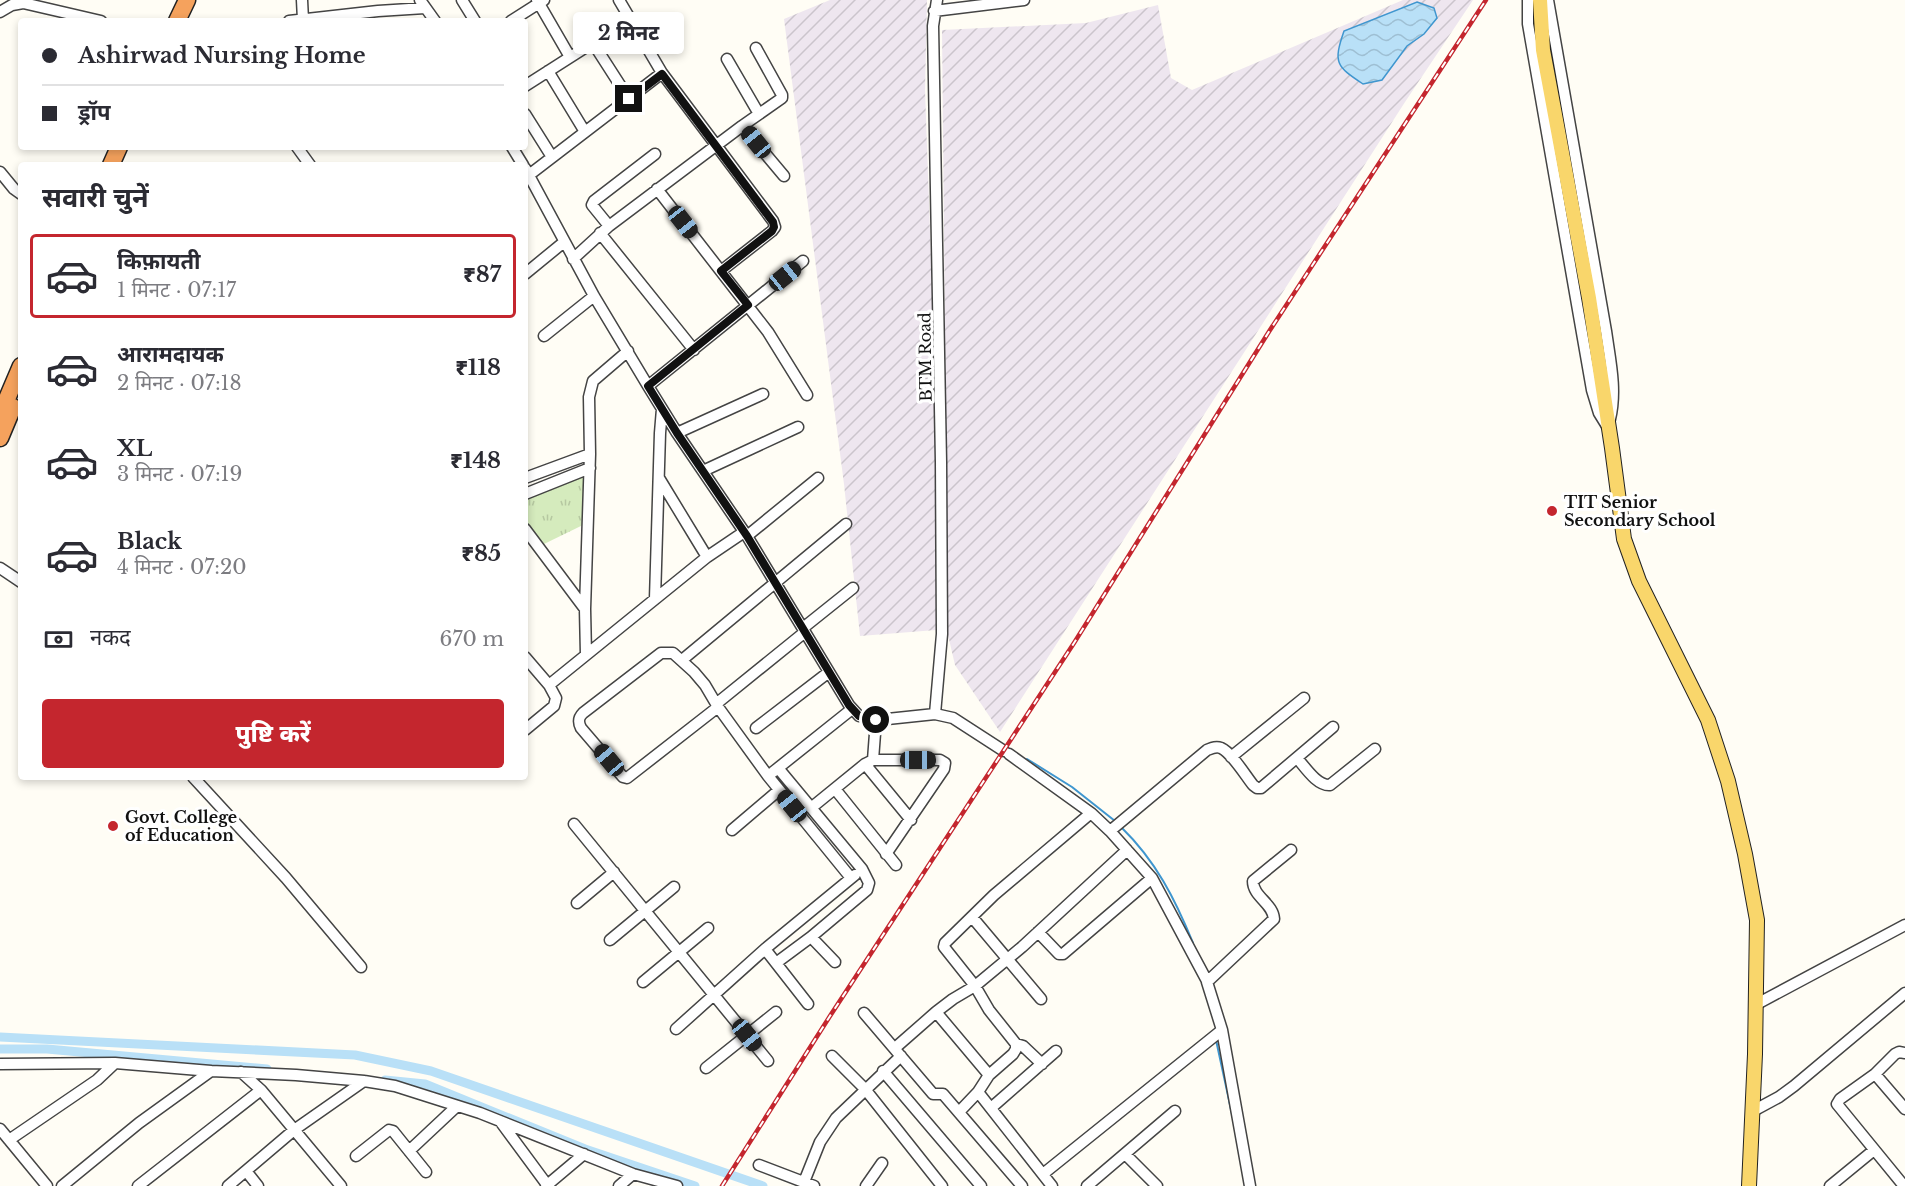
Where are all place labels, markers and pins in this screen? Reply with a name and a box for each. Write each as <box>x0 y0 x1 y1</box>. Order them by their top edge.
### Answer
place label: TIT Senior Secondary School <box>1564 492 1716 530</box>
marker: TIT Senior Secondary School <box>1545 504 1559 518</box>
place label: Govt. College of Education <box>125 807 237 845</box>
marker: Govt. College of Education <box>106 819 120 833</box>

